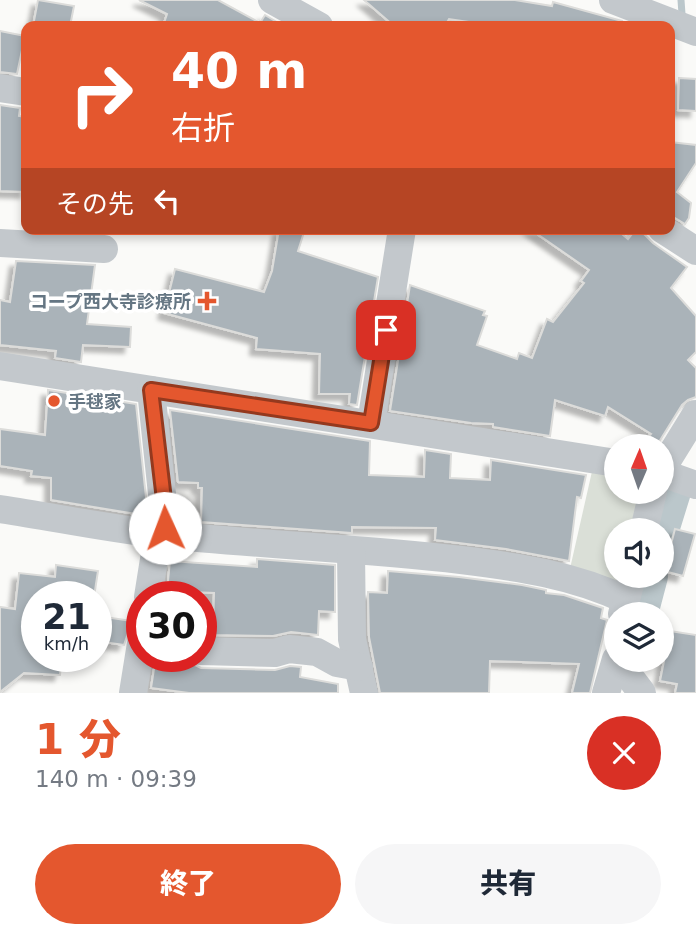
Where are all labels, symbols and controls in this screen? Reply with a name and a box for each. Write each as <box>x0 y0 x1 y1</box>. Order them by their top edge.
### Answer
text: 40 m <box>171 43 307 100</box>
icon: right <box>56 49 147 140</box>
text: 右折 <box>171 109 235 147</box>
icon: left <box>148 182 186 220</box>
text: その先 <box>56 189 134 219</box>
place label: コープ西大寺診療所 <box>30 291 191 312</box>
marker: コープ西大寺診療所 <box>197 291 217 311</box>
pin <box>356 300 416 360</box>
icon: arrive <box>367 311 405 349</box>
place label: 手毬家 <box>68 391 122 412</box>
marker: 手毬家 <box>46 393 62 409</box>
north arrow <box>604 434 674 504</box>
map controls <box>604 434 674 672</box>
position arrow <box>128 491 202 565</box>
button: sound <box>604 518 674 588</box>
speed limit sign: 30 <box>126 581 217 672</box>
text: 21 <box>42 597 91 637</box>
button: layers <box>604 602 674 672</box>
text: km/h <box>44 633 89 654</box>
text: 1 分 <box>35 715 121 764</box>
button: close <box>587 716 661 790</box>
text: 140 m · 09:39 <box>35 766 197 792</box>
button: 終了 <box>35 844 341 924</box>
button: 共有 <box>355 844 661 924</box>

